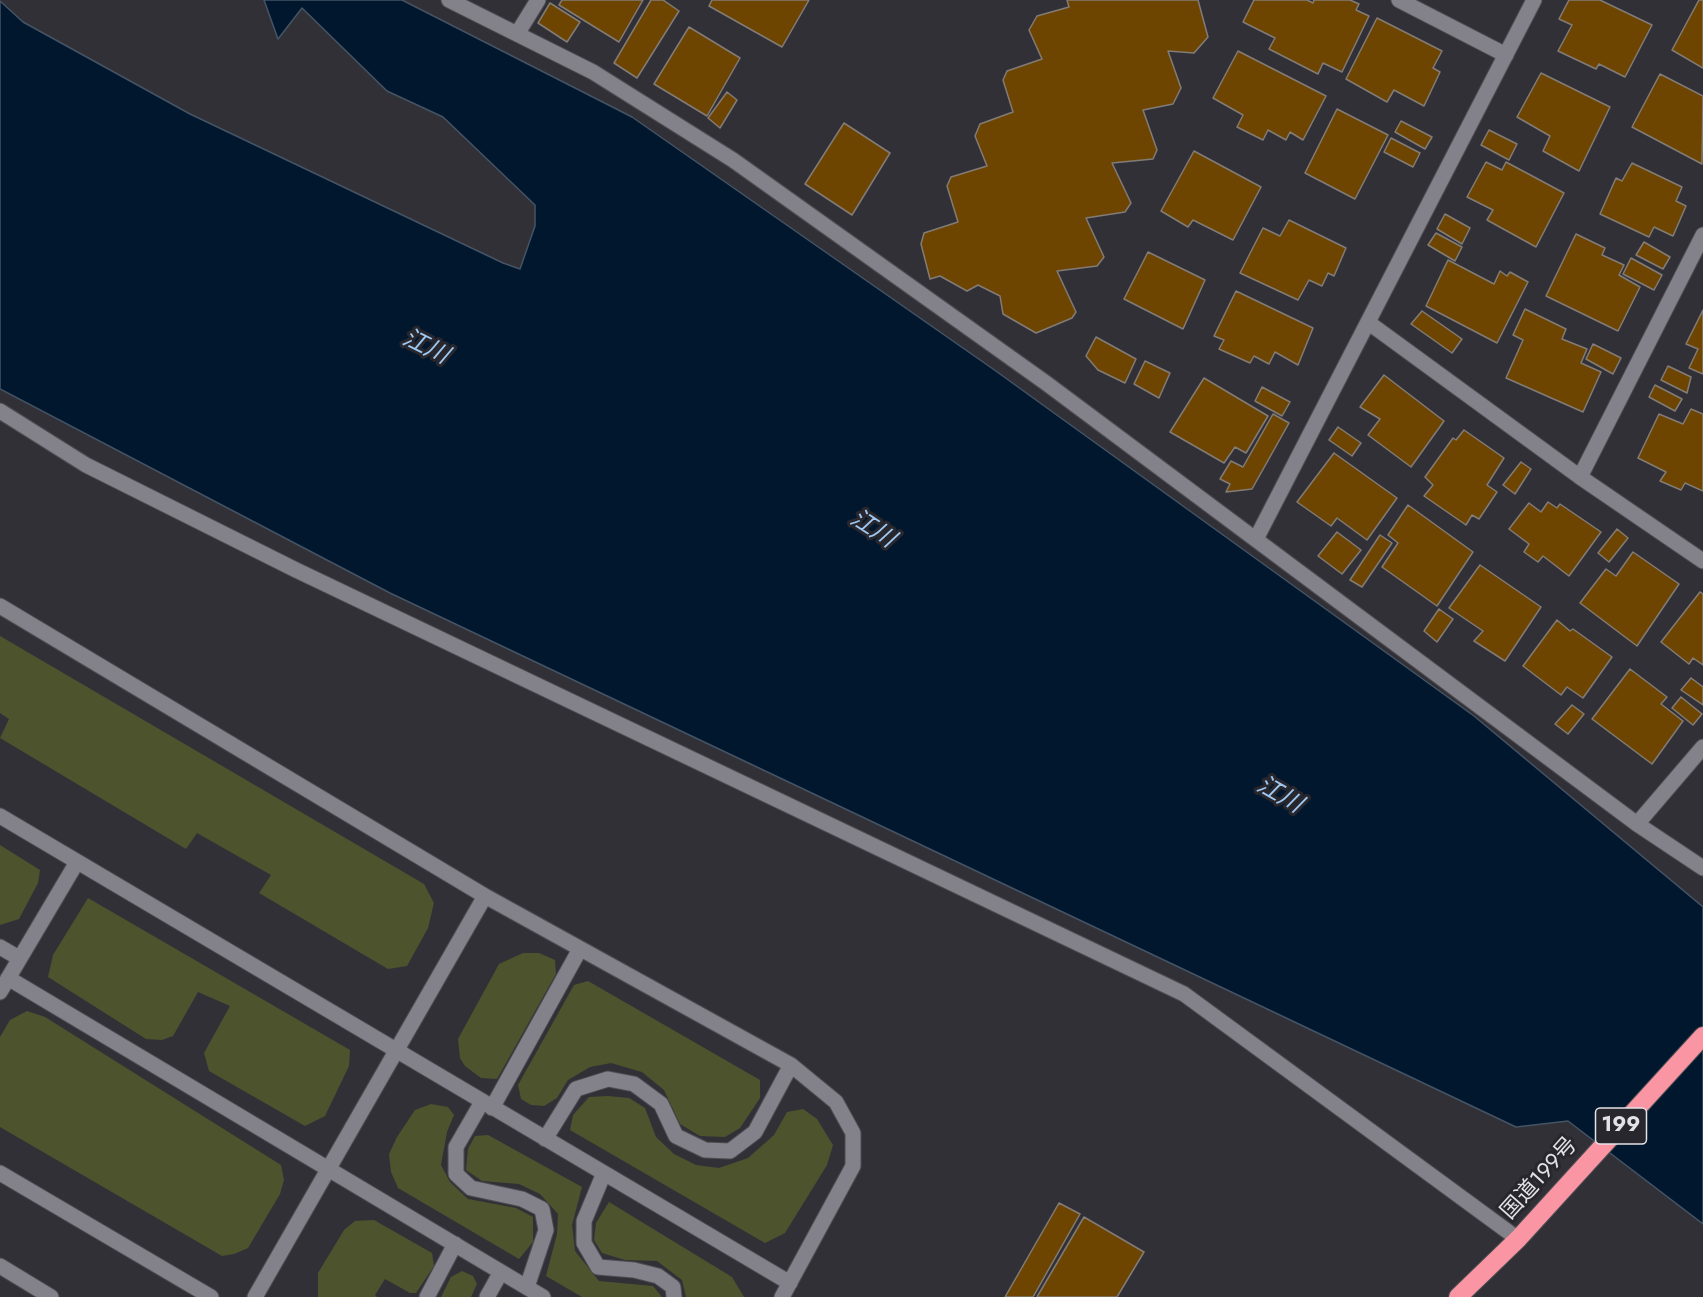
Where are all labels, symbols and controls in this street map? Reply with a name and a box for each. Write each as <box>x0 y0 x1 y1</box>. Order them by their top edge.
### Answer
water label: 江川 <box>397 325 453 371</box>
water label: 江川 <box>844 505 900 555</box>
water label: 江川 <box>1251 772 1307 820</box>
road number: 199 <box>1596 1108 1646 1144</box>
street label: 国道199号 <box>1496 1133 1584 1225</box>

